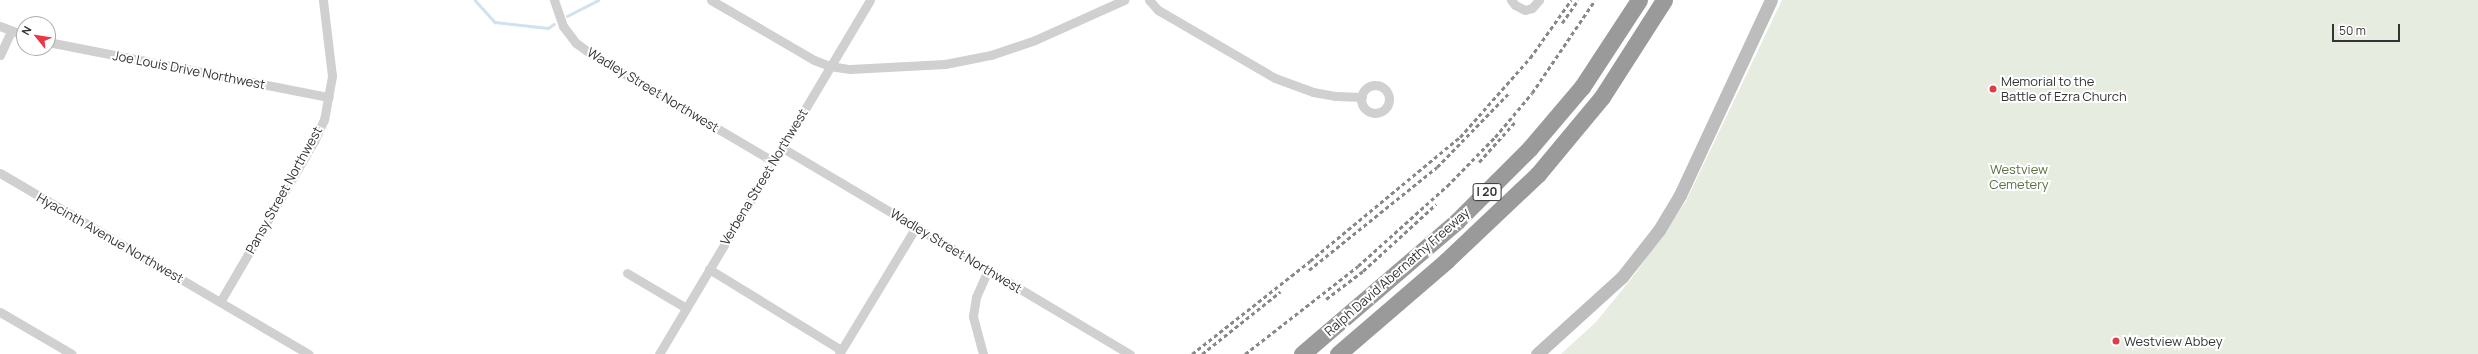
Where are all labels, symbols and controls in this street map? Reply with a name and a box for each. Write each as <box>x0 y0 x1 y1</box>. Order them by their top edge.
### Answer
north arrow <box>16 16 56 56</box>
scale bar <box>2334 16 2402 42</box>
text: 50 m <box>2339 22 2366 39</box>
text: N <box>18 23 35 37</box>
street label: Wadley Street Northwest <box>584 44 722 136</box>
street label: Joe Louis Drive Northwest <box>111 48 267 92</box>
place label: Memorial to the Battle of Ezra Church <box>2001 74 2127 105</box>
marker: Memorial to the Battle of Ezra Church <box>1988 84 1998 94</box>
street label: Verbena Street Northwest <box>717 106 811 248</box>
street label: Pansy Street Northwest <box>243 124 325 256</box>
park label: Westview Cemetery <box>1989 162 2049 193</box>
road number: I 20 <box>1472 182 1502 202</box>
street label: Hyacinth Avenue Northwest <box>34 190 186 286</box>
street label: Wadley Street Northwest <box>887 205 1025 297</box>
street label: Ralph David Abernathy Freeway <box>1321 205 1473 339</box>
place label: Westview Abbey <box>2124 333 2223 349</box>
marker: Westview Abbey <box>2111 336 2121 346</box>

